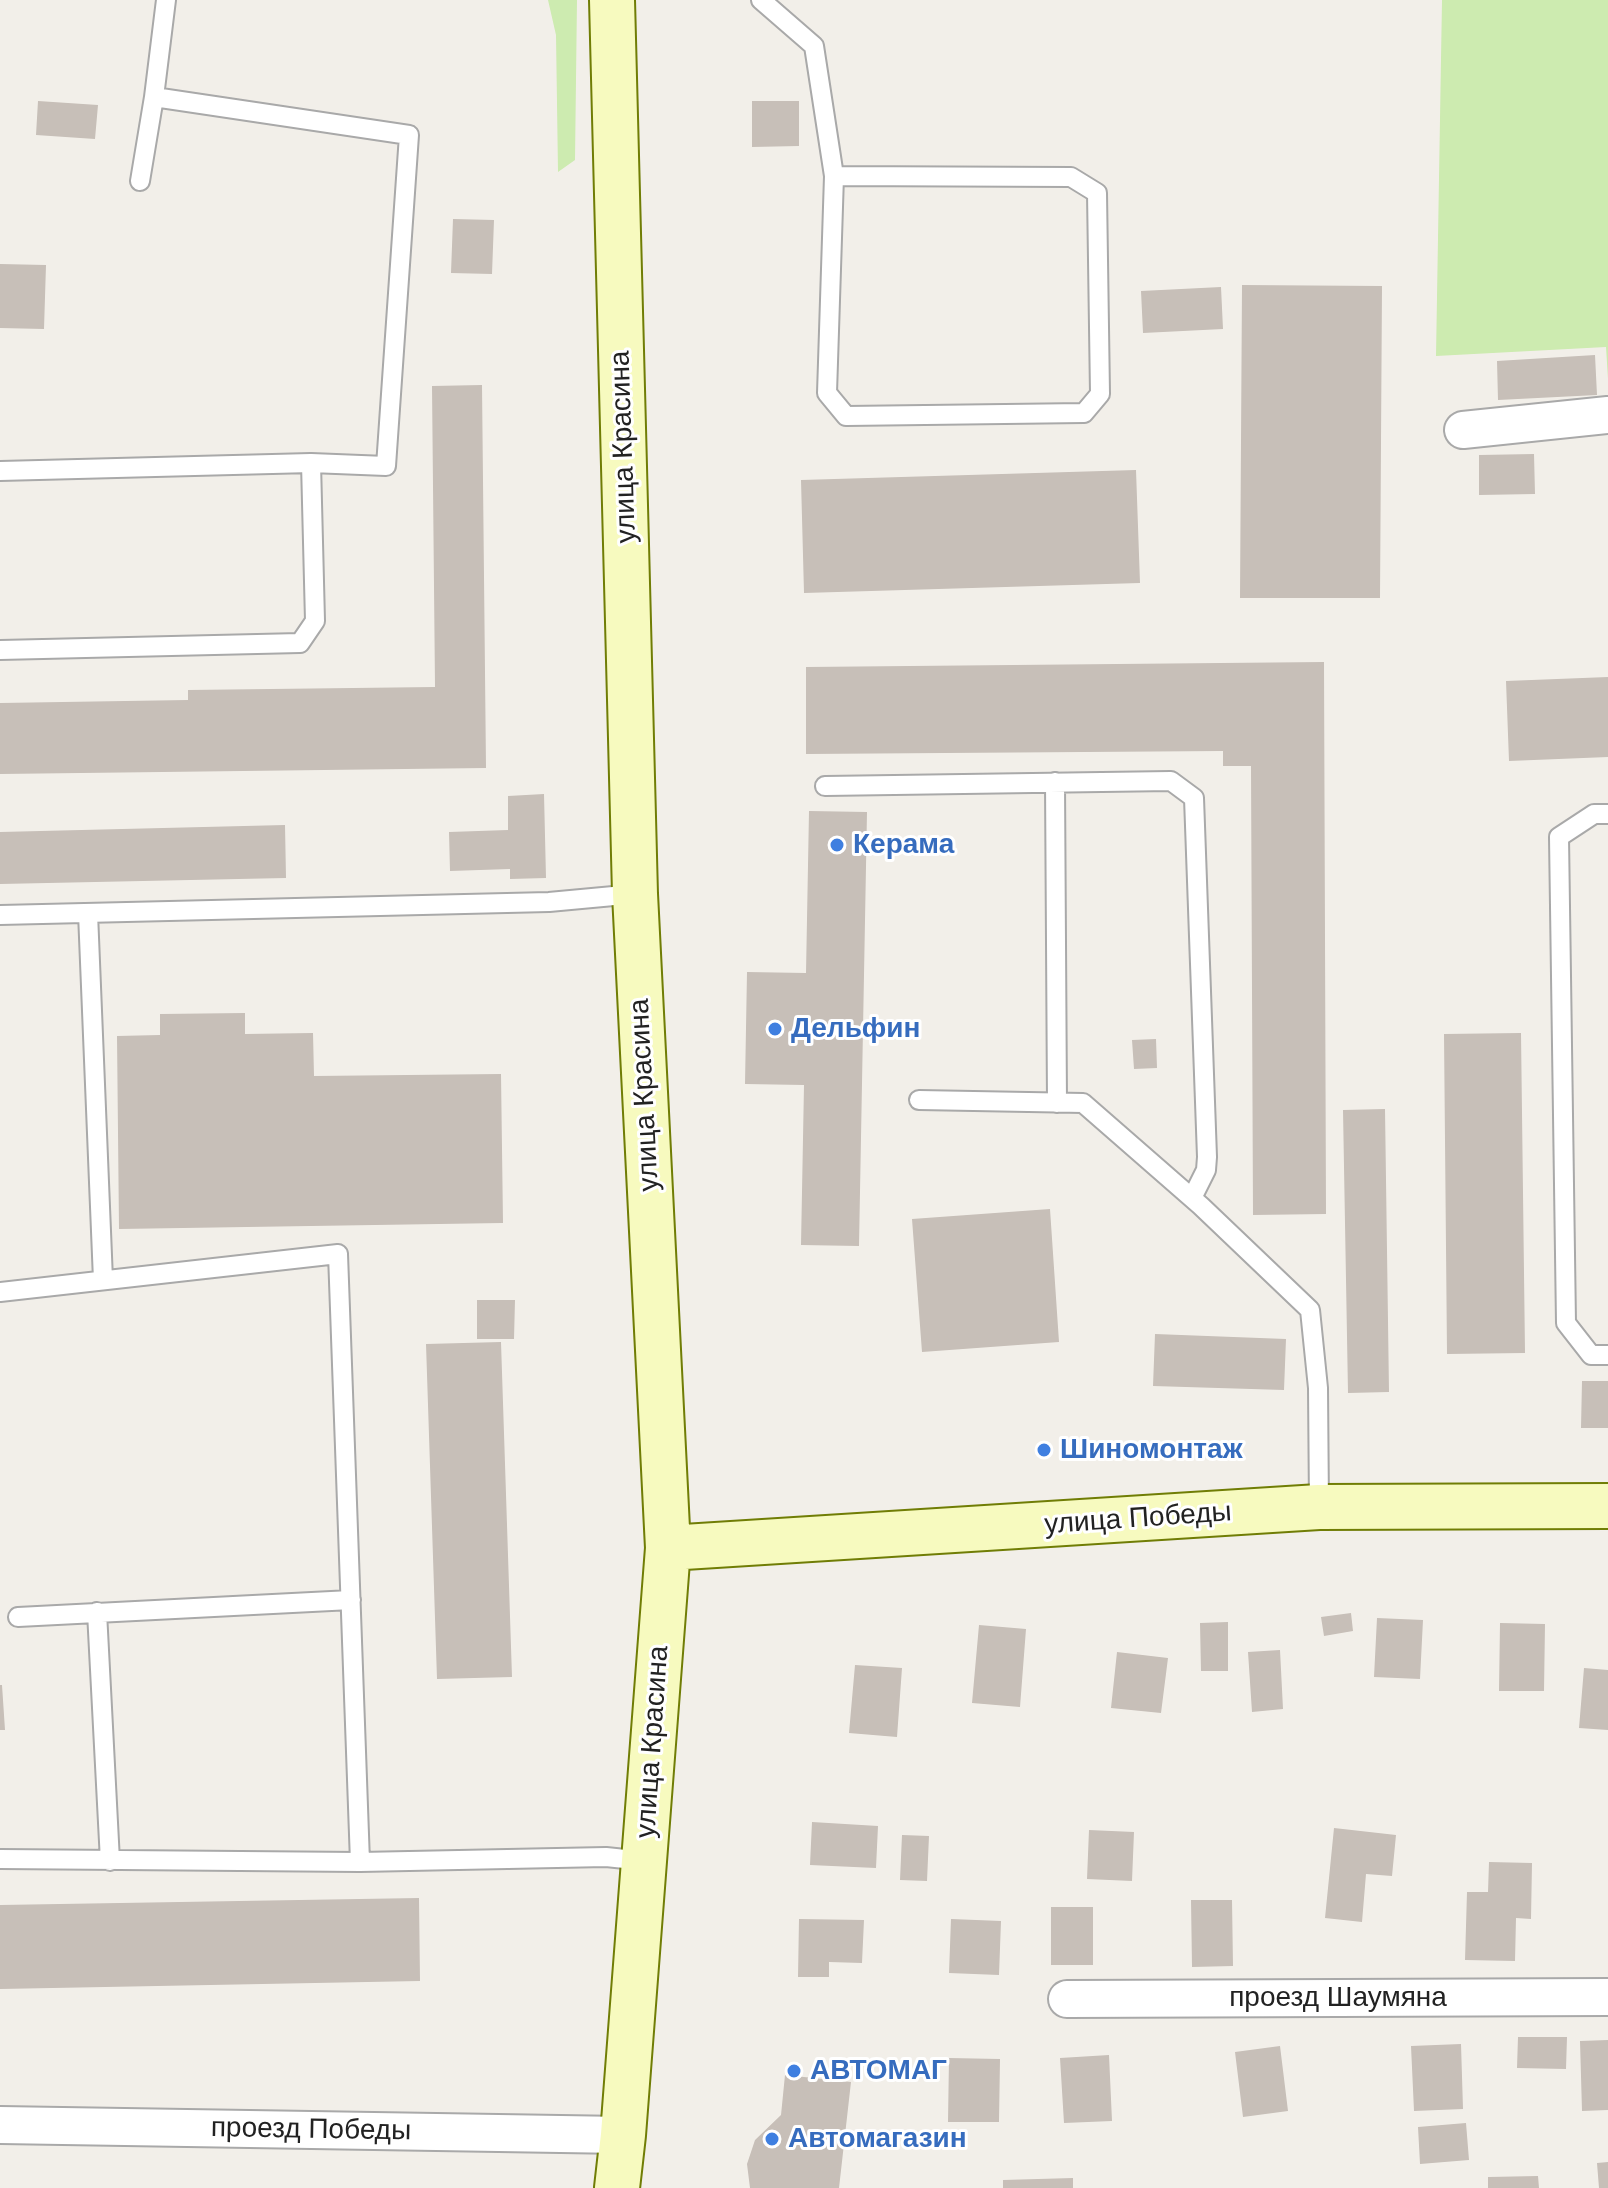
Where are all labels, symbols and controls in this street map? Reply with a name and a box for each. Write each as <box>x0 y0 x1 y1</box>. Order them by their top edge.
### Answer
street label: улица Красина <box>604 350 644 544</box>
place label: Керама <box>853 828 954 862</box>
marker: Керама <box>828 836 846 854</box>
street label: улица Красина <box>623 998 667 1192</box>
place label: Дельфин <box>791 1012 920 1046</box>
marker: Дельфин <box>766 1020 784 1038</box>
place label: Шиномонтаж <box>1060 1433 1242 1467</box>
marker: Шиномонтаж <box>1035 1441 1053 1459</box>
street label: улица Победы <box>1043 1496 1233 1542</box>
street label: улица Красина <box>630 1645 676 1839</box>
street label: проезд Шаумяна <box>1229 1981 1447 2015</box>
place label: АВТОМАГ <box>810 2054 947 2088</box>
marker: АВТОМАГ <box>785 2062 803 2080</box>
street label: проезд Победы <box>211 2111 411 2149</box>
place label: Автомагазин <box>788 2122 967 2156</box>
marker: Автомагазин <box>763 2130 781 2148</box>

